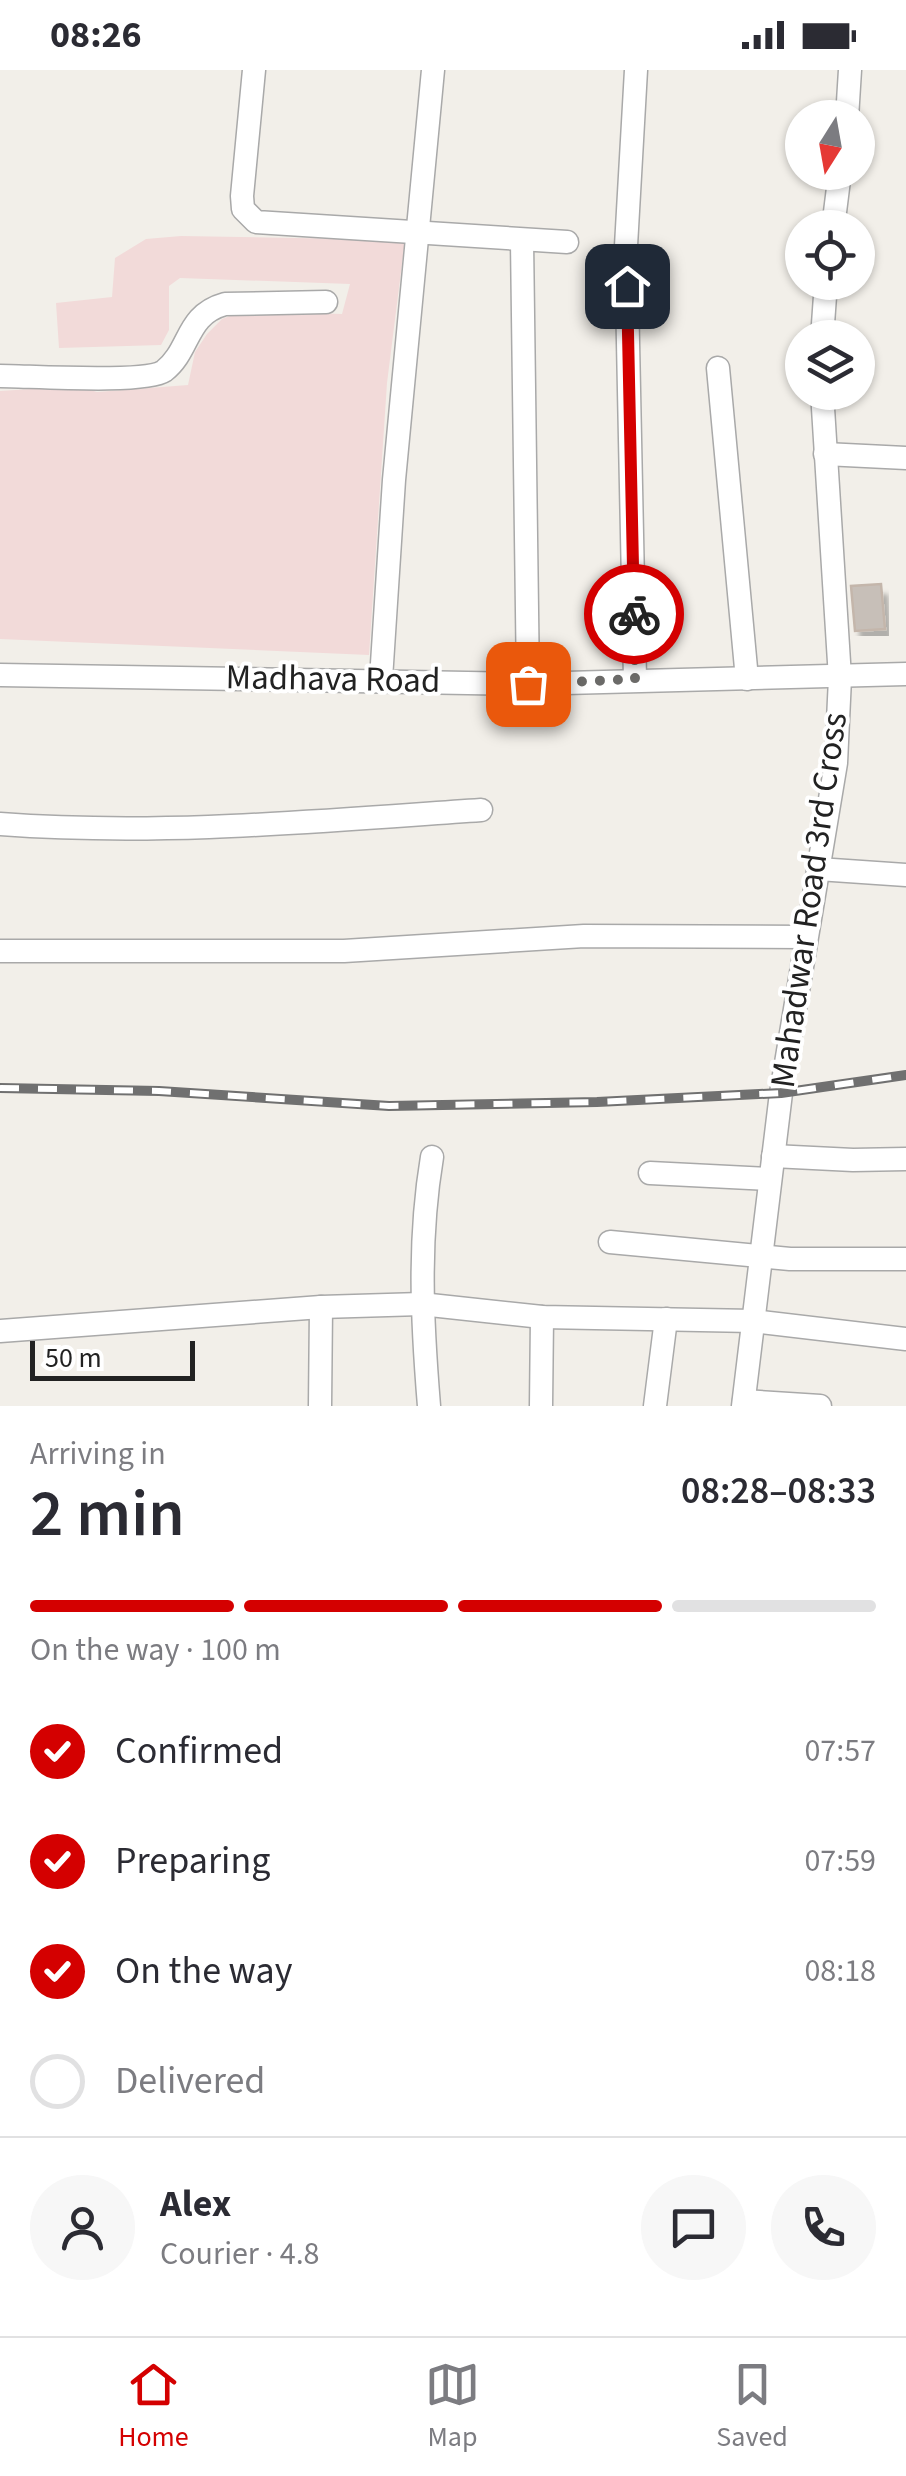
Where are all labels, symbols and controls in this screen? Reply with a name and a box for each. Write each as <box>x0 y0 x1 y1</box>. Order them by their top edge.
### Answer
text: 08:26 <box>50 8 142 62</box>
north arrow <box>785 100 875 190</box>
map controls <box>785 100 875 410</box>
button: locate <box>785 210 875 300</box>
pin <box>585 244 670 329</box>
icon: home <box>600 259 655 314</box>
button: layers <box>785 320 875 410</box>
courier <box>584 564 684 664</box>
icon: bike <box>607 587 662 642</box>
pin <box>486 642 571 727</box>
street label: Madhava Road <box>225 652 441 706</box>
icon: bag <box>501 657 556 712</box>
street label: Mahadwar Road 3rd Cross <box>758 709 860 1091</box>
scale bar <box>30 1336 195 1380</box>
text: 50 m <box>45 1338 102 1378</box>
text: Arriving in <box>30 1431 166 1477</box>
text: 08:28–08:33 <box>681 1464 876 1518</box>
text: 2 min <box>30 1468 185 1561</box>
text: On the way · 100 m <box>30 1627 281 1673</box>
icon: check <box>30 1724 85 1779</box>
text: Confirmed <box>115 1724 283 1778</box>
text: 07:57 <box>804 1728 876 1774</box>
icon: check <box>30 1834 85 1889</box>
text: Preparing <box>115 1834 270 1888</box>
text: 07:59 <box>804 1838 876 1884</box>
icon: check <box>30 1944 85 1999</box>
text: On the way <box>115 1944 292 1998</box>
text: 08:18 <box>804 1948 876 1994</box>
text: Delivered <box>115 2054 265 2108</box>
button: person <box>30 2175 135 2280</box>
button: chat <box>641 2175 746 2280</box>
button: phone <box>771 2175 876 2280</box>
text: Alex <box>160 2177 231 2231</box>
text: Courier · 4.8 <box>160 2231 320 2277</box>
tab: Home <box>118 2357 189 2457</box>
tab: Map <box>425 2357 480 2457</box>
tab: Saved <box>716 2357 788 2457</box>

